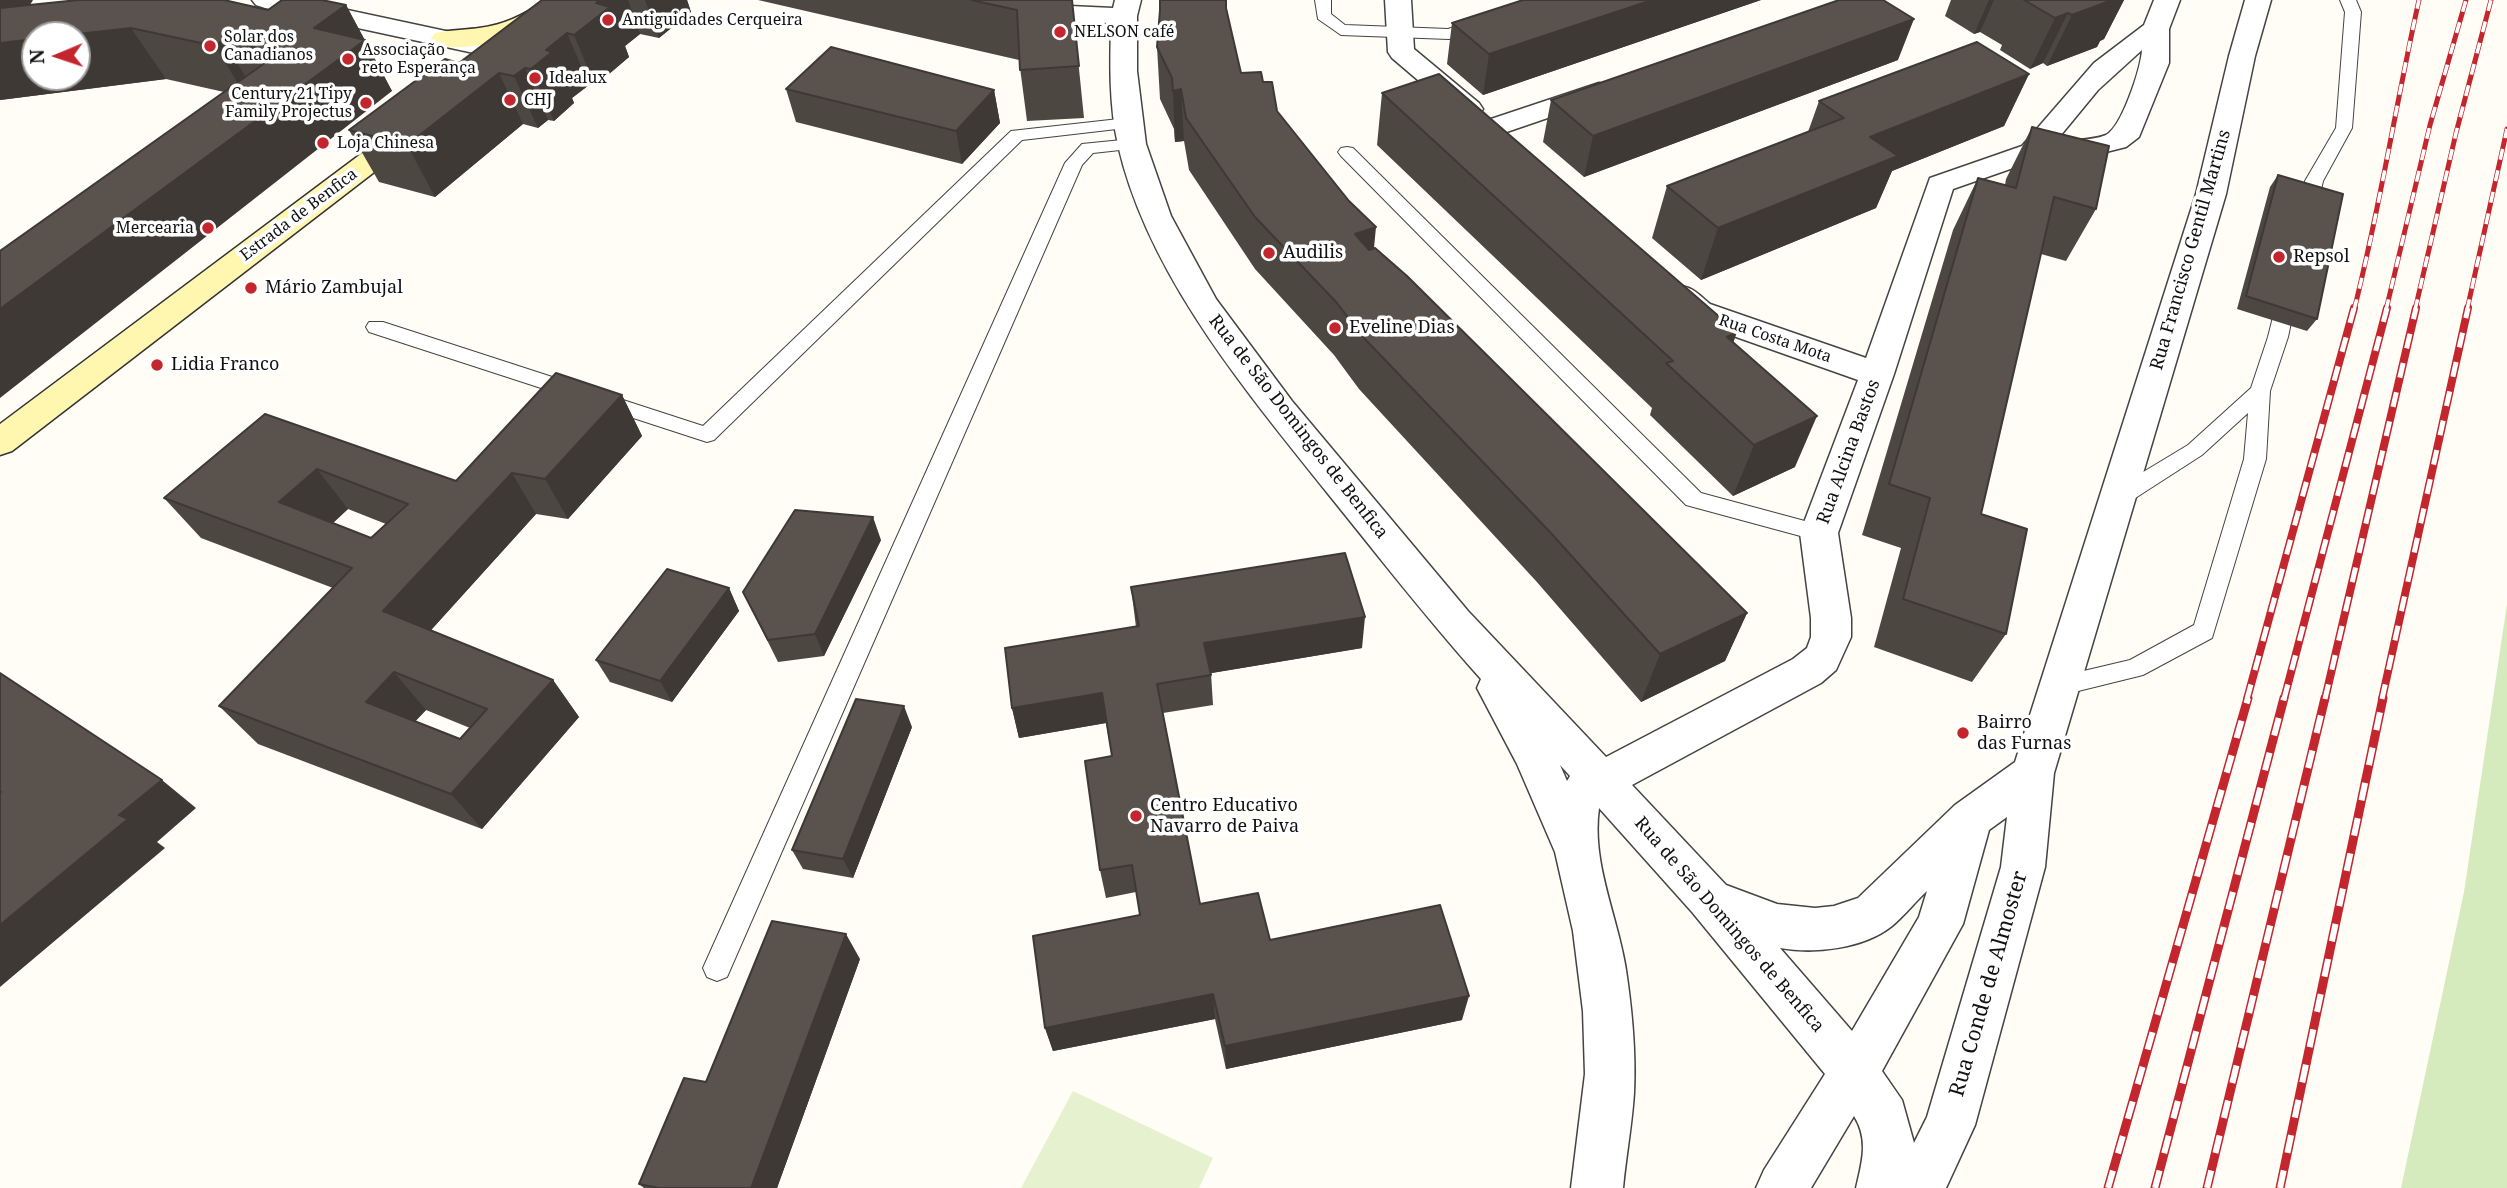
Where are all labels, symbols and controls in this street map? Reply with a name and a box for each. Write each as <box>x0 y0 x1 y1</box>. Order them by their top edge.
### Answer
place label: Antiguidades Cerqueira <box>622 10 803 30</box>
marker: Antiguidades Cerqueira <box>600 12 616 28</box>
north arrow <box>21 21 91 91</box>
place label: NELSON café <box>1074 22 1174 42</box>
marker: NELSON café <box>1052 24 1068 40</box>
place label: Solar dos Canadianos <box>224 27 313 65</box>
marker: Solar dos Canadianos <box>202 38 218 54</box>
place label: Associação reto Esperança <box>362 40 476 78</box>
text: N <box>24 49 50 65</box>
marker: Associação reto Esperança <box>340 51 356 67</box>
place label: Idealux <box>549 68 607 88</box>
marker: Idealux <box>527 70 543 86</box>
place label: Century 21 Tipy Family Projectus <box>225 84 352 122</box>
place label: CHJ <box>524 90 552 110</box>
marker: CHJ <box>502 92 518 108</box>
marker: Century 21 Tipy Family Projectus <box>358 95 374 111</box>
street label: Rua Francisco Gentil Martins <box>2146 127 2236 373</box>
place label: Loja Chinesa <box>337 133 434 153</box>
marker: Loja Chinesa <box>315 135 331 151</box>
street label: Estrada de Benfica <box>237 165 361 265</box>
place label: Mercearia <box>116 218 194 238</box>
marker: Mercearia <box>200 220 216 236</box>
place label: Audilis <box>1283 242 1343 264</box>
marker: Audilis <box>1261 245 1277 261</box>
place label: Repsol <box>2293 246 2350 268</box>
marker: Repsol <box>2271 249 2287 265</box>
place label: Mário Zambujal <box>265 277 403 299</box>
marker: Mário Zambujal <box>243 280 259 296</box>
street label: Rua de São Domingos de Benfica <box>1204 311 1392 543</box>
street label: Rua Costa Mota <box>1716 311 1834 367</box>
place label: Eveline Dias <box>1349 317 1455 339</box>
marker: Eveline Dias <box>1327 320 1343 336</box>
place label: Lidia Franco <box>171 354 279 376</box>
marker: Lidia Franco <box>149 357 165 373</box>
street label: Rua Alcina Bastos <box>1813 377 1885 527</box>
place label: Bairro das Furnas <box>1977 712 2071 754</box>
marker: Bairro das Furnas <box>1955 725 1971 741</box>
place label: Centro Educativo Navarro de Paiva <box>1150 795 1299 838</box>
marker: Centro Educativo Navarro de Paiva <box>1128 808 1144 824</box>
street label: Rua de São Domingos de Benfica <box>1630 813 1828 1037</box>
street label: Rua Conde de Almoster <box>1945 868 2033 1100</box>

